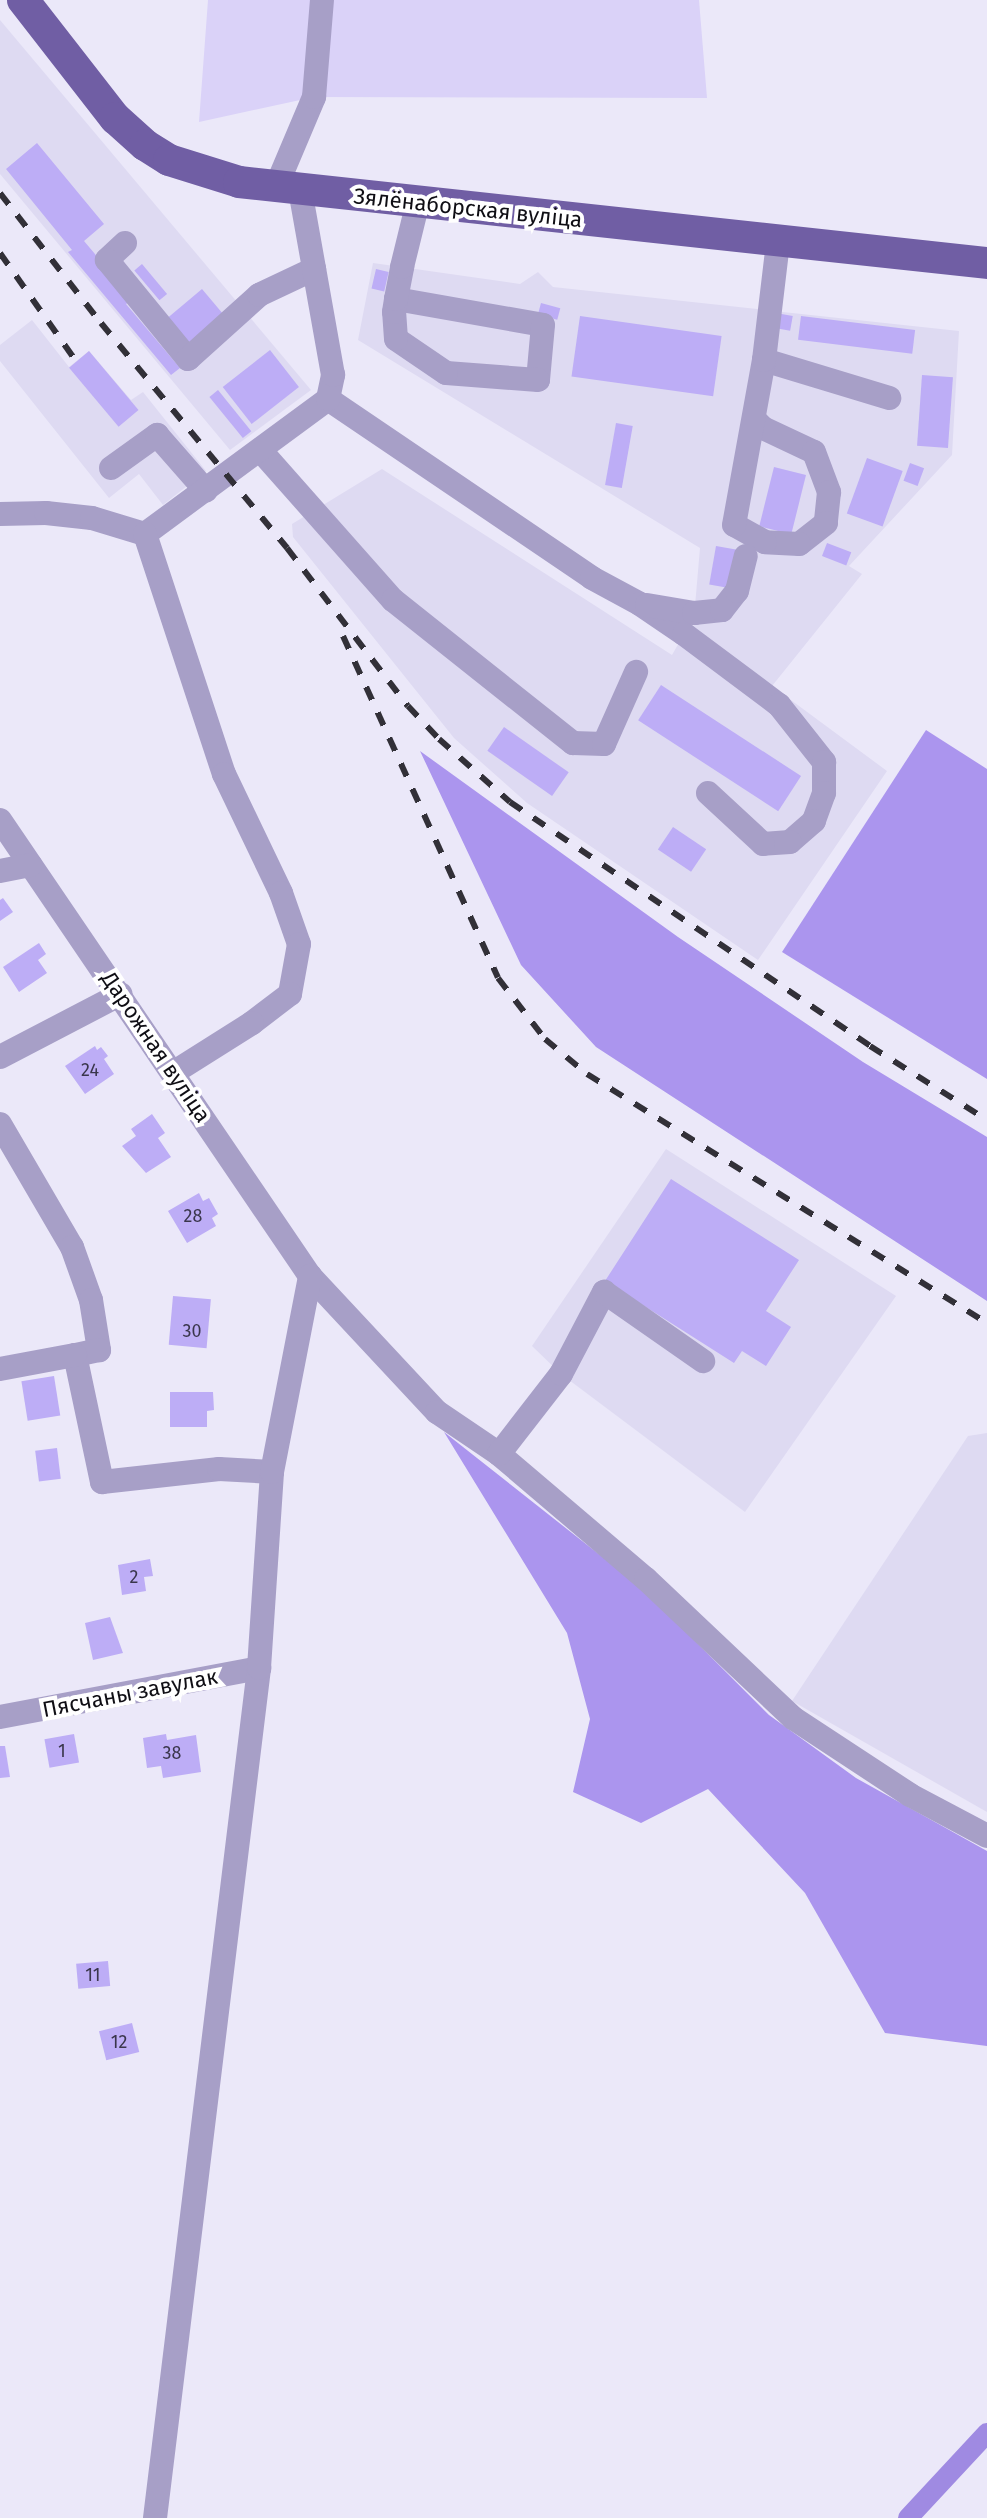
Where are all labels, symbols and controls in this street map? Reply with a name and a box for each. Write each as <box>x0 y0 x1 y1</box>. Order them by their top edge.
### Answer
street label: Зялёнаборская вуліца <box>352 183 584 233</box>
street label: Дарожная вуліца <box>96 967 216 1127</box>
house number: 24 <box>81 1059 99 1081</box>
house number: 28 <box>184 1205 202 1227</box>
house number: 30 <box>182 1320 202 1342</box>
house number: 2 <box>130 1566 138 1588</box>
street label: Пясчаны завулак <box>40 1663 220 1723</box>
house number: 1 <box>58 1740 66 1762</box>
house number: 38 <box>163 1742 181 1764</box>
house number: 11 <box>85 1964 101 1986</box>
house number: 12 <box>111 2031 127 2053</box>

